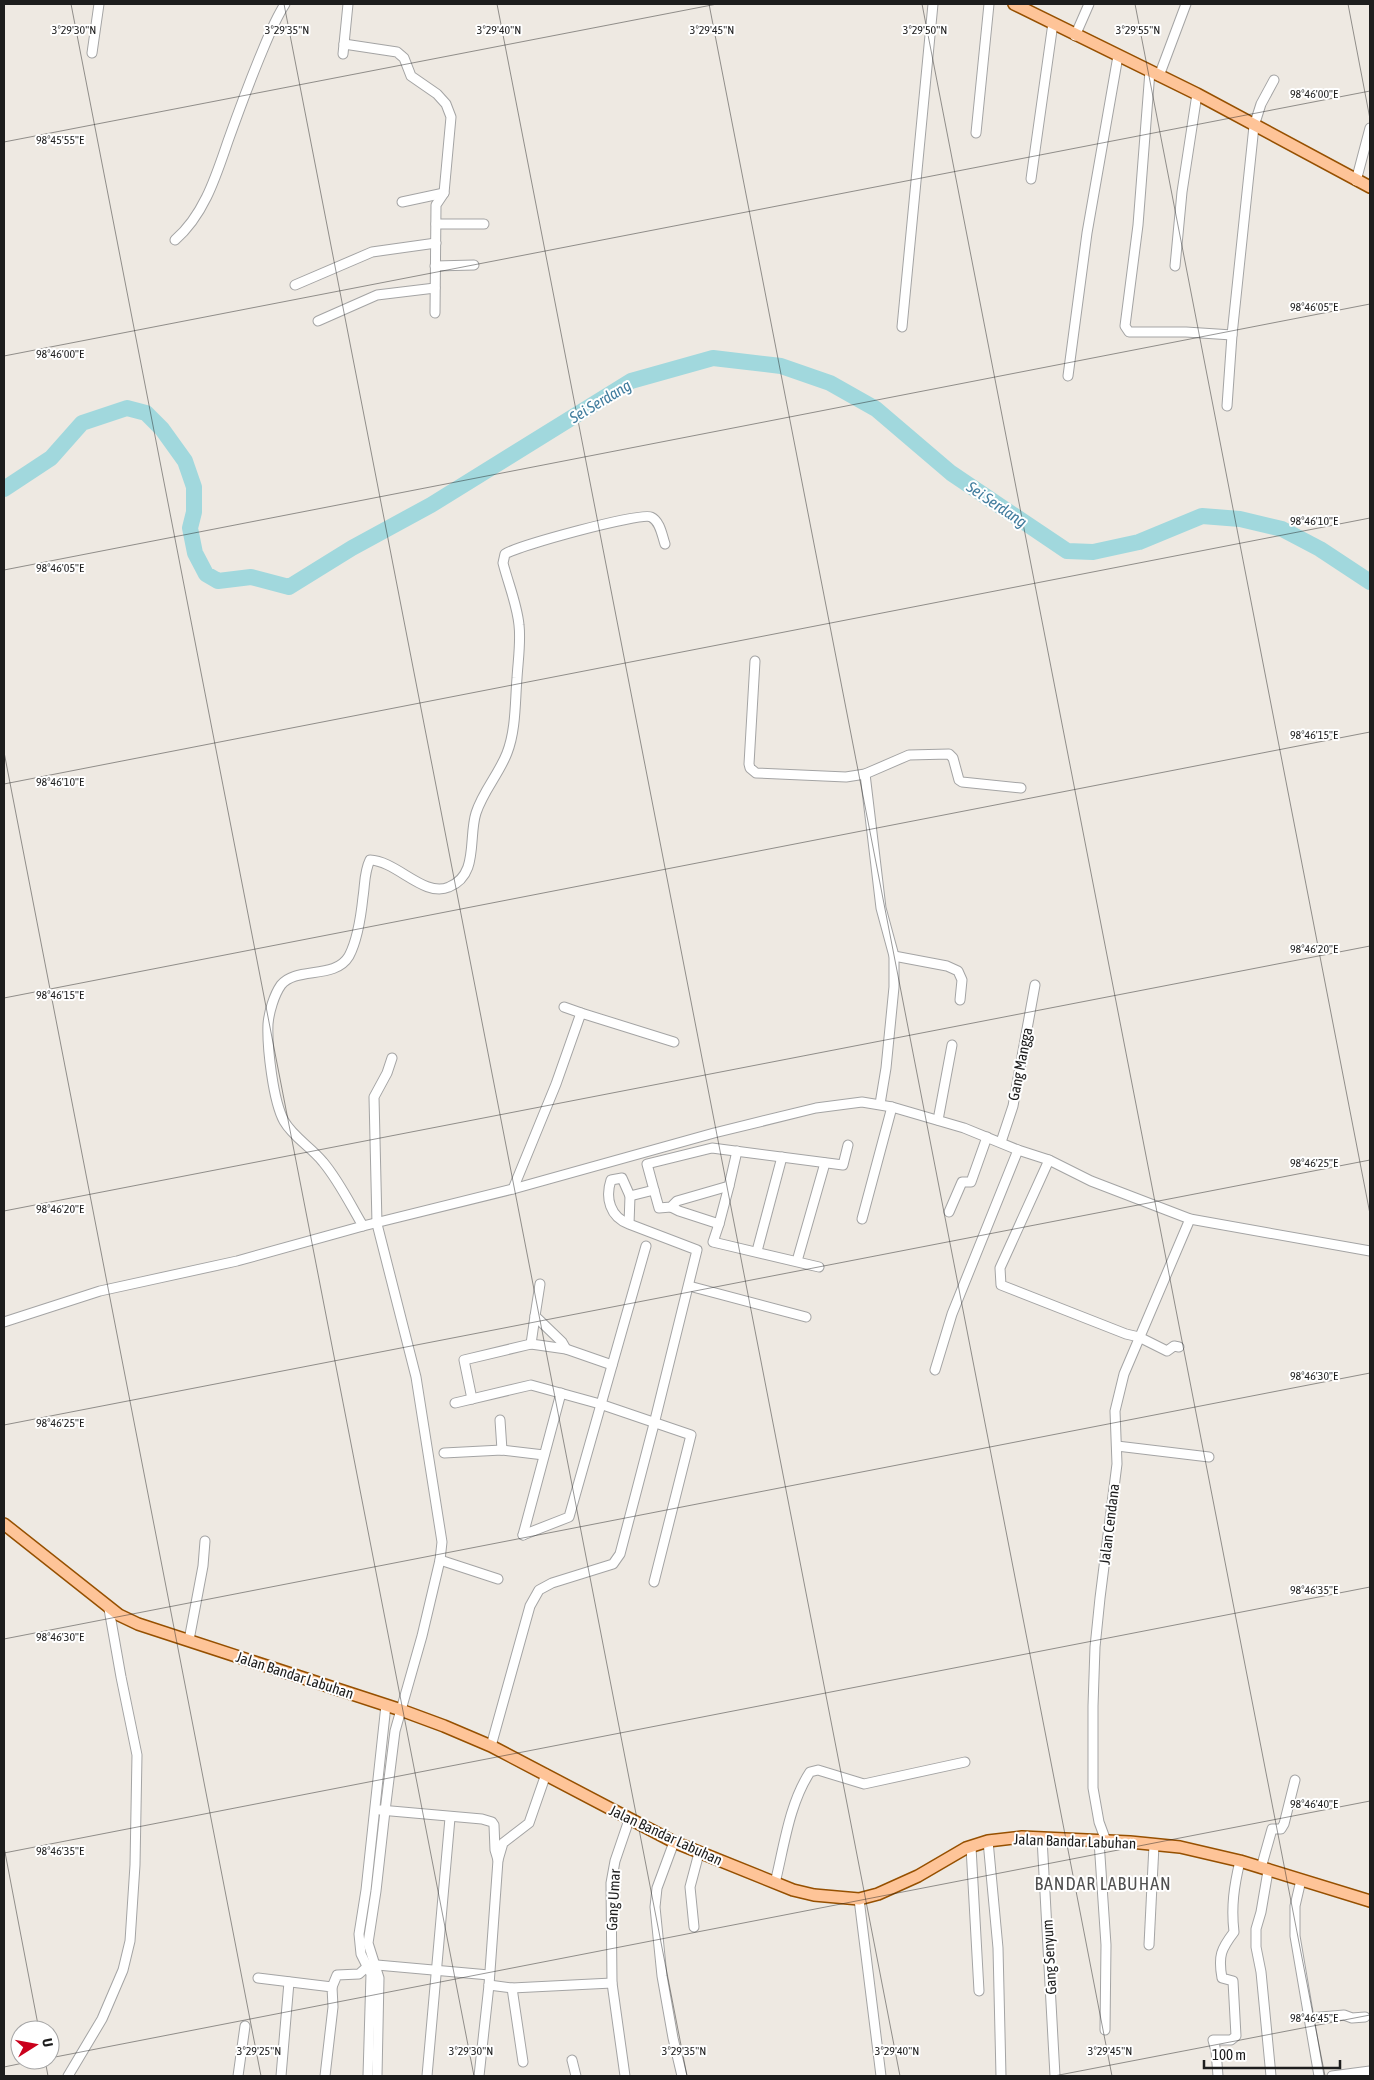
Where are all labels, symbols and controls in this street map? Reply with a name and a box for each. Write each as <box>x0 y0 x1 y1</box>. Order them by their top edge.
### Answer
text: 3°29'30"N <box>52 23 96 37</box>
text: 3°29'35"N <box>265 23 309 37</box>
text: 3°29'40"N <box>477 23 521 37</box>
text: 3°29'45"N <box>690 23 734 37</box>
text: 3°29'50"N <box>903 23 947 37</box>
text: 3°29'55"N <box>1116 23 1160 37</box>
text: 98°46'00"E <box>1290 87 1338 101</box>
text: 98°45'55"E <box>36 133 84 147</box>
text: 98°46'05"E <box>1290 300 1338 314</box>
text: 98°46'00"E <box>36 347 84 361</box>
water label: Sei Serdang <box>565 376 634 428</box>
water label: Sei Serdang <box>962 477 1030 531</box>
text: 98°46'10"E <box>1290 514 1338 528</box>
text: 98°46'05"E <box>36 561 84 575</box>
text: 98°46'15"E <box>1290 728 1338 742</box>
text: 98°46'10"E <box>36 775 84 789</box>
text: 98°46'20"E <box>1290 942 1338 956</box>
text: 98°46'15"E <box>36 988 84 1002</box>
street label: Gang Mangga <box>1005 1026 1035 1102</box>
text: 98°46'25"E <box>1290 1156 1338 1170</box>
text: 98°46'20"E <box>36 1202 84 1216</box>
text: 98°46'30"E <box>1290 1369 1338 1383</box>
text: 98°46'25"E <box>36 1416 84 1430</box>
street label: Jalan Cendana <box>1096 1483 1122 1565</box>
text: 98°46'35"E <box>1290 1583 1338 1597</box>
text: 98°46'30"E <box>36 1630 84 1644</box>
street label: Jalan Bandar Labuhan <box>234 1648 356 1702</box>
text: 98°46'40"E <box>1290 1797 1338 1811</box>
street label: Jalan Bandar Labuhan <box>607 1801 725 1869</box>
street label: Jalan Bandar Labuhan <box>1013 1830 1137 1852</box>
text: 98°46'35"E <box>36 1844 84 1858</box>
street label: Gang Umar <box>603 1868 623 1931</box>
district label: BANDAR LABUHAN <box>1034 1873 1172 1894</box>
street label: Gang Senyum <box>1039 1919 1059 1995</box>
text: 98°46'45"E <box>1290 2011 1338 2025</box>
north arrow <box>10 2020 60 2070</box>
text: U <box>39 2037 56 2048</box>
scale bar <box>1204 2038 1340 2070</box>
text: 3°29'25"N <box>237 2044 281 2058</box>
text: 3°29'30"N <box>449 2044 493 2058</box>
text: 3°29'35"N <box>662 2044 706 2058</box>
text: 3°29'40"N <box>875 2044 919 2058</box>
text: 3°29'45"N <box>1088 2044 1132 2058</box>
text: 100 m <box>1212 2046 1246 2063</box>

